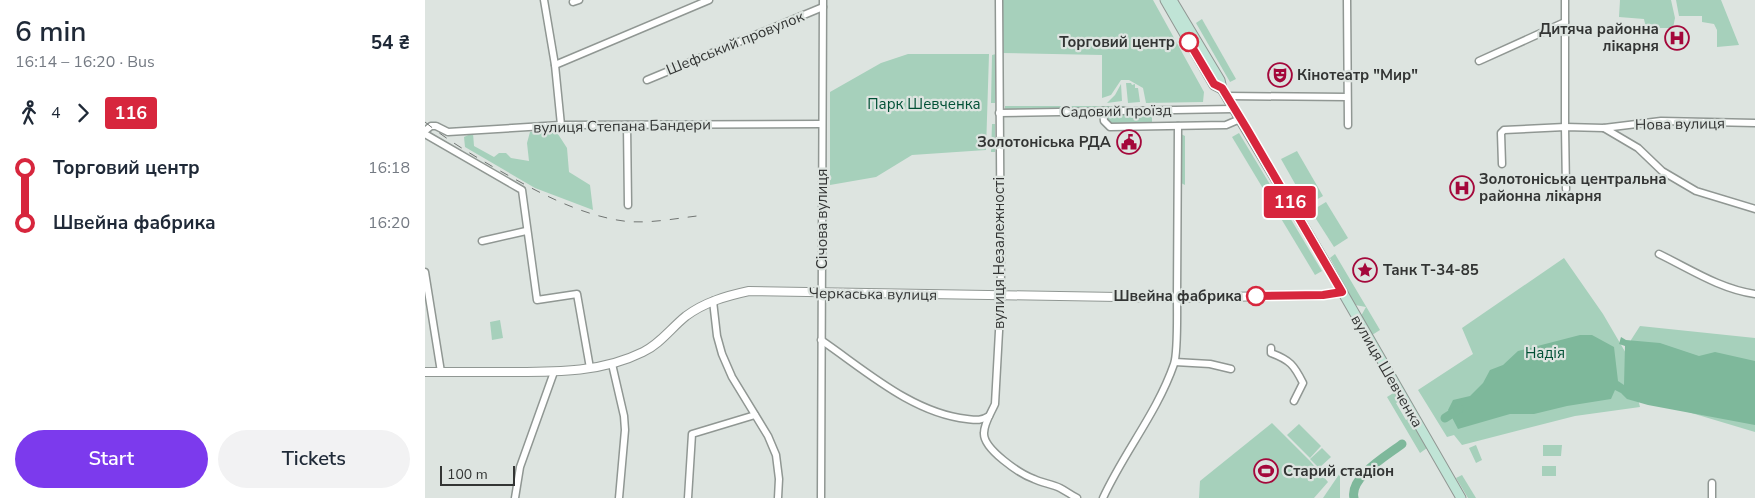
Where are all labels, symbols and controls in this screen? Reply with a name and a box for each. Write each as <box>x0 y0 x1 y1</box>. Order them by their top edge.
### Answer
street label: Шефський провулок <box>663 6 807 80</box>
text: 6 min <box>15 13 86 51</box>
place label: Дитяча районна лікарня <box>1539 19 1659 56</box>
hospital icon: Дитяча районна лікарня <box>1664 25 1690 51</box>
text: 54 ₴ <box>371 30 410 56</box>
place label: Торговий центр <box>1059 32 1175 52</box>
marker: Торговий центр <box>1179 32 1199 52</box>
text: 16:14 – 16:20 · Bus <box>15 51 155 73</box>
theatre icon: Кінотеатр "Мир" <box>1267 62 1293 88</box>
place label: Кінотеатр "Мир" <box>1297 65 1418 85</box>
park label: Парк Шевченка <box>867 94 981 114</box>
icon: walk <box>15 99 43 127</box>
icon: forward <box>69 99 97 127</box>
street label: Садовий проїзд <box>1060 100 1172 122</box>
text: 116 <box>115 101 147 125</box>
text: 4 <box>51 102 61 124</box>
street label: Нова вулиця <box>1635 113 1725 135</box>
street label: вулиця Степана Бандери <box>533 114 711 138</box>
public building icon: Золотоніська РДА <box>1116 129 1142 155</box>
place label: Золотоніська РДА <box>977 132 1112 152</box>
text: Торговий центр <box>53 155 200 181</box>
text: 16:18 <box>368 157 410 179</box>
street label: Січова вулиця <box>812 169 832 269</box>
place label: Золотоніська центральна районна лікарня <box>1479 169 1667 206</box>
hospital icon: Золотоніська центральна районна лікарня <box>1449 175 1475 201</box>
street label: вулиця Незалежності <box>989 177 1009 329</box>
line badge: 116 <box>1261 186 1319 218</box>
text: 116 <box>1274 190 1306 214</box>
text: Швейна фабрика <box>53 210 216 236</box>
text: 16:20 <box>368 212 410 234</box>
place icon: Танк Т-34-85 <box>1352 257 1378 283</box>
place label: Танк Т-34-85 <box>1383 260 1479 280</box>
street label: Черкаська вулиця <box>809 283 937 305</box>
place label: Швейна фабрика <box>1114 286 1242 306</box>
marker: Швейна фабрика <box>1246 286 1266 306</box>
street label: вулиця Шевченка <box>1347 311 1427 431</box>
park label: Надія <box>1525 343 1565 363</box>
button: Start <box>15 430 208 488</box>
button: Tickets <box>218 430 410 488</box>
sports icon: Старий стадіон <box>1253 458 1279 484</box>
place label: Старий стадіон <box>1283 461 1394 481</box>
scale bar <box>440 463 515 486</box>
text: 100 m <box>447 465 488 484</box>

